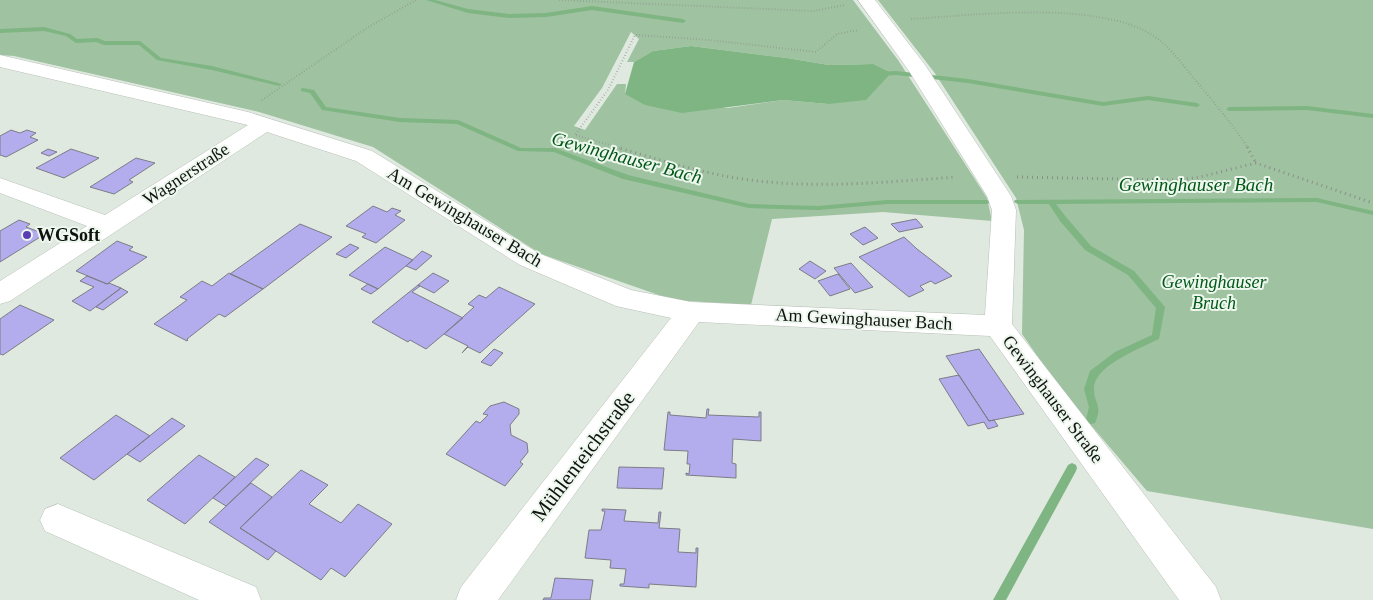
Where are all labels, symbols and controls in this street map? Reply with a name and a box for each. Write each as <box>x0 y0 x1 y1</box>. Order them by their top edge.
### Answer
water label: Gewinghauser Bach <box>549 127 704 188</box>
street label: Wagnerstraße <box>139 139 233 209</box>
street label: Am Gewinghauser Bach <box>384 163 546 271</box>
water label: Gewinghauser Bach <box>1119 174 1273 195</box>
place label: WGSoft <box>37 225 100 245</box>
marker: WGSoft <box>21 229 33 241</box>
park label: Gewinghauser Bruch <box>1162 272 1267 313</box>
street label: Am Gewinghauser Bach <box>775 304 953 334</box>
street label: Gewinghauser Straße <box>999 331 1107 467</box>
street label: Mühlenteichstraße <box>526 386 640 526</box>

